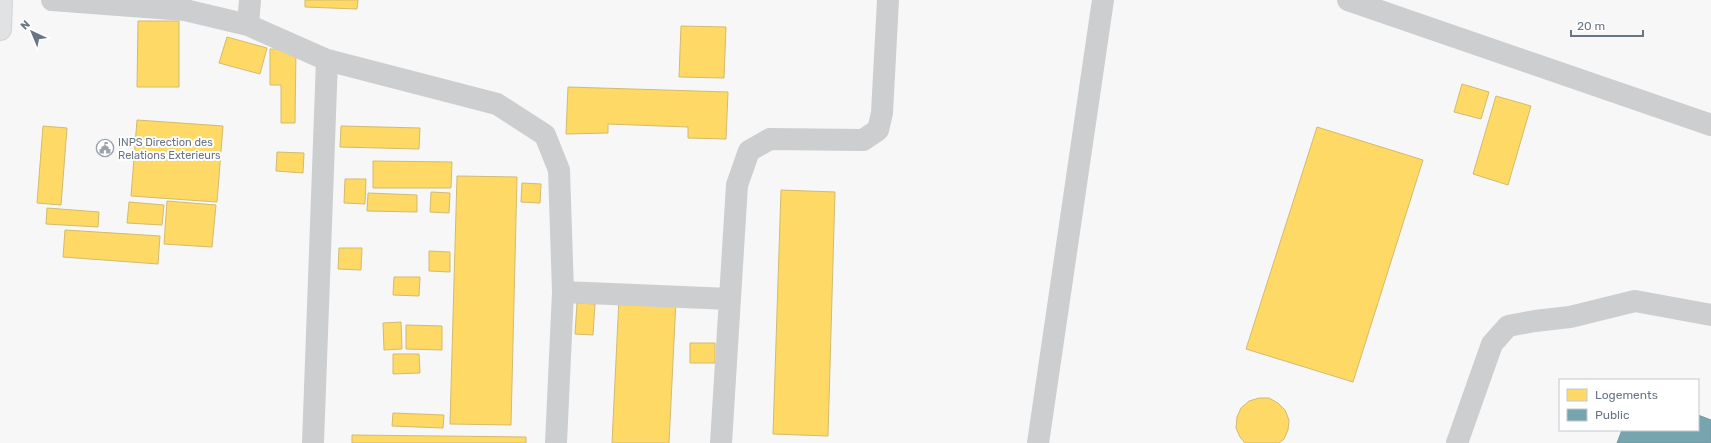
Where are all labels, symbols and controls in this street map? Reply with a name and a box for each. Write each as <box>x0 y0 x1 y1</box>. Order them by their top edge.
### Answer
north arrow <box>12 12 52 52</box>
scale bar <box>1571 12 1643 38</box>
text: N <box>18 18 33 33</box>
text: 20 m <box>1577 19 1605 33</box>
place label: INPS Direction des Relations Exterieurs <box>118 136 221 162</box>
public building icon: INPS Direction des Relations Exterieurs <box>95 138 115 158</box>
legend <box>1559 379 1699 431</box>
text: Logements <box>1595 388 1658 402</box>
text: Public <box>1595 408 1630 422</box>

